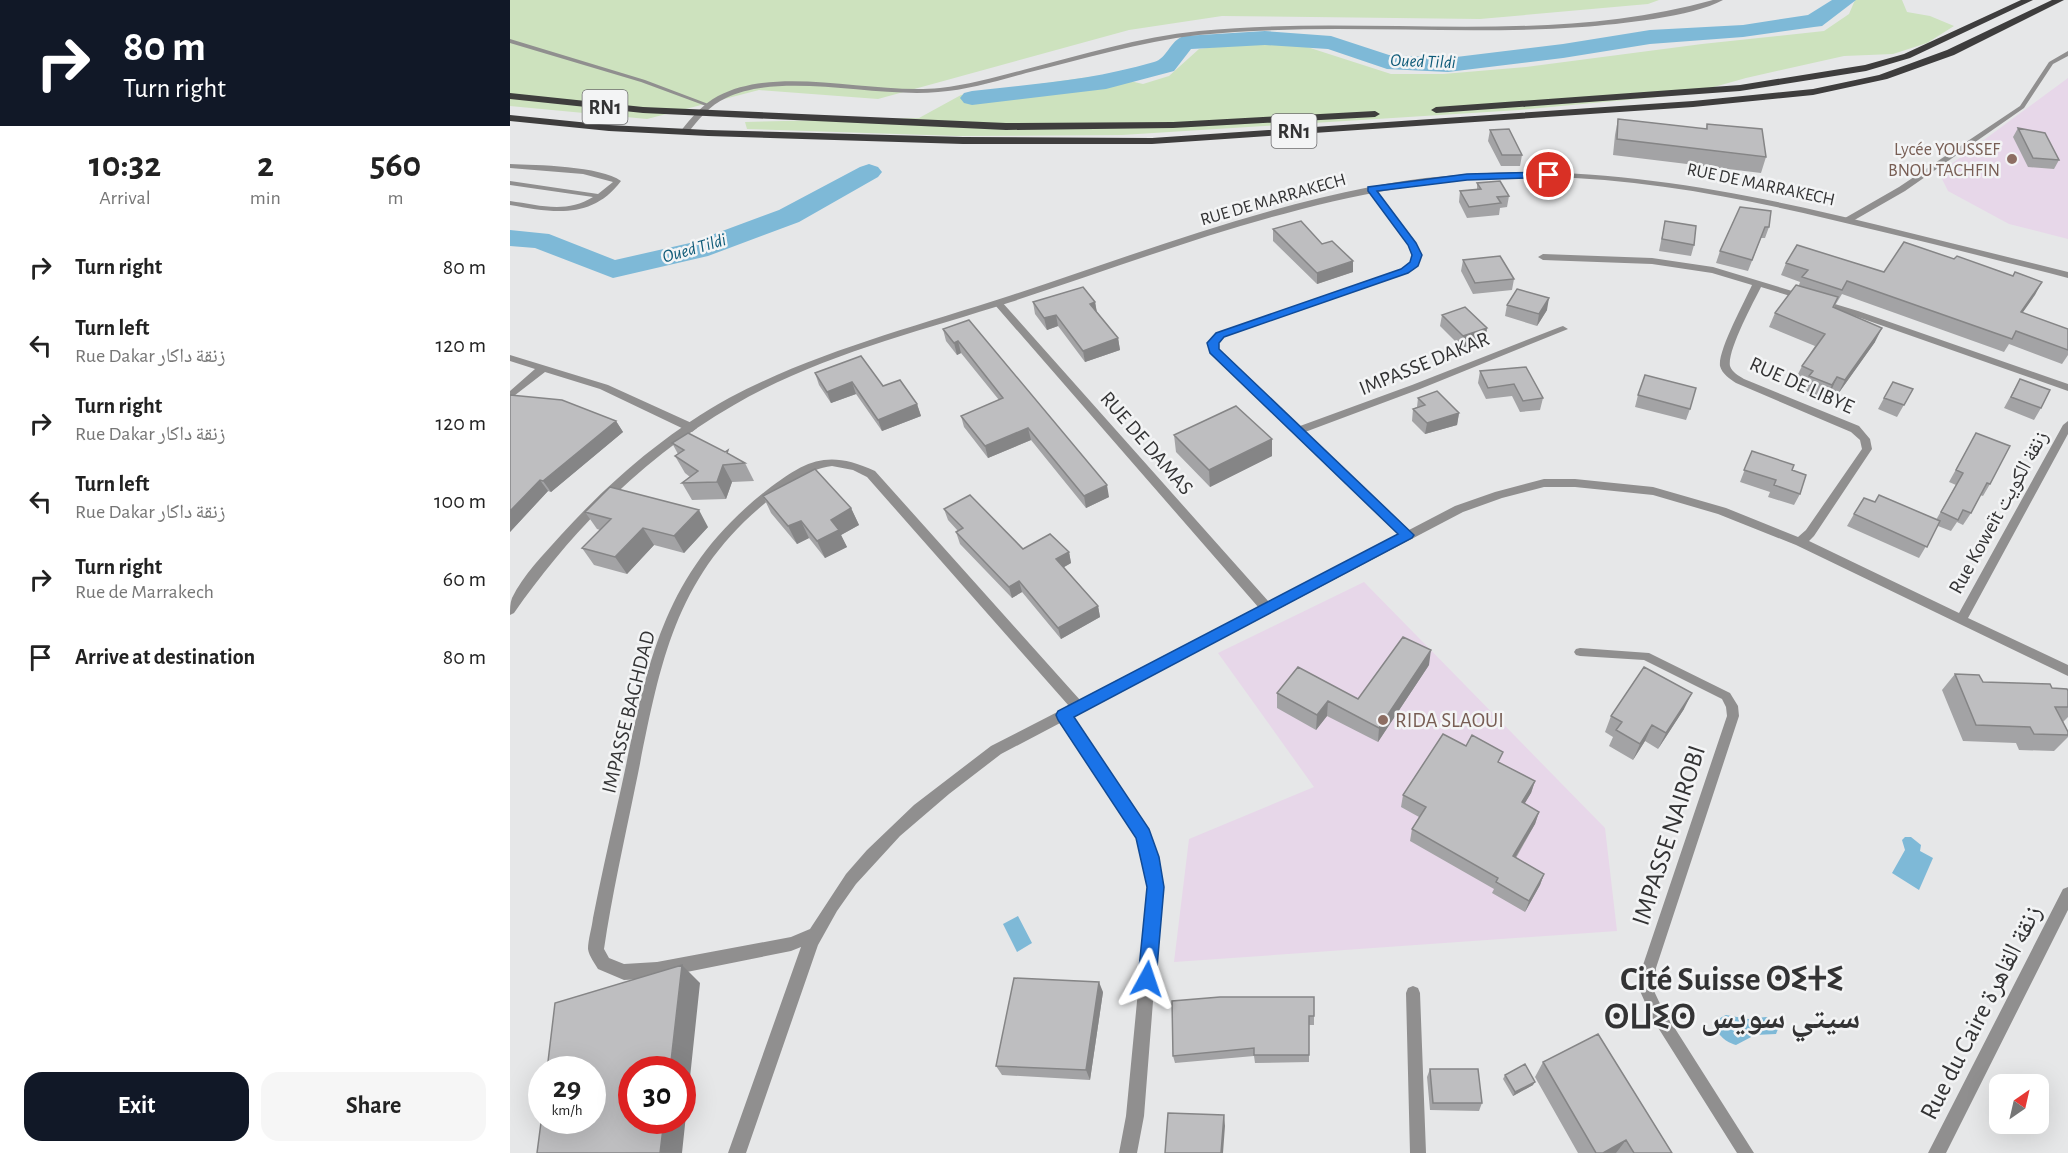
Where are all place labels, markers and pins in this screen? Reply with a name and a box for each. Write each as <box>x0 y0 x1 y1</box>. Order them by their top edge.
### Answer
place label: Lycée YOUSSEF BNOU TACHFIN <box>1888 141 2000 180</box>
pin <box>1523 149 1574 200</box>
marker: Lycée YOUSSEF BNOU TACHFIN <box>2005 152 2019 166</box>
place label: RIDA SLAOUI <box>1395 710 1504 731</box>
marker: RIDA SLAOUI <box>1376 713 1390 727</box>

